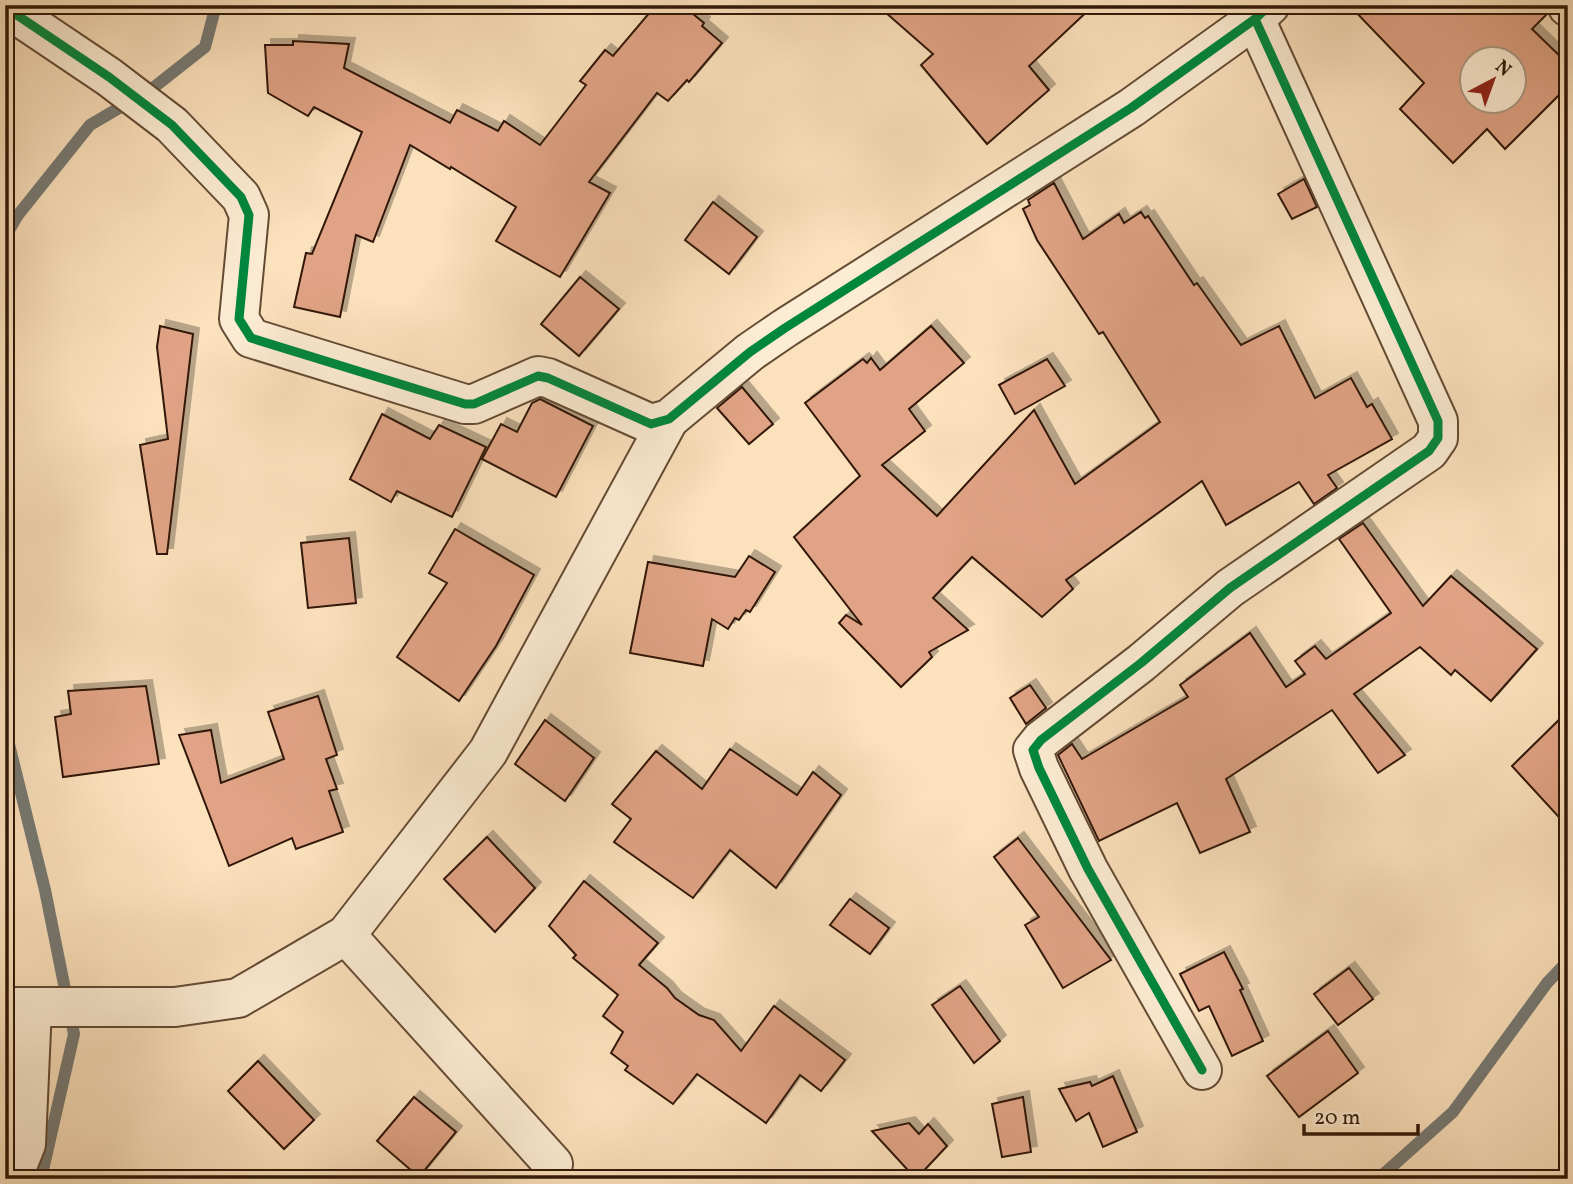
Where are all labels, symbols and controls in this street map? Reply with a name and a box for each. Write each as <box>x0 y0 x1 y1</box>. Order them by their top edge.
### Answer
north arrow <box>1458 46 1528 116</box>
text: N <box>1489 54 1517 83</box>
scale bar <box>1304 1093 1417 1137</box>
text: 20 m <box>1314 1104 1360 1133</box>

